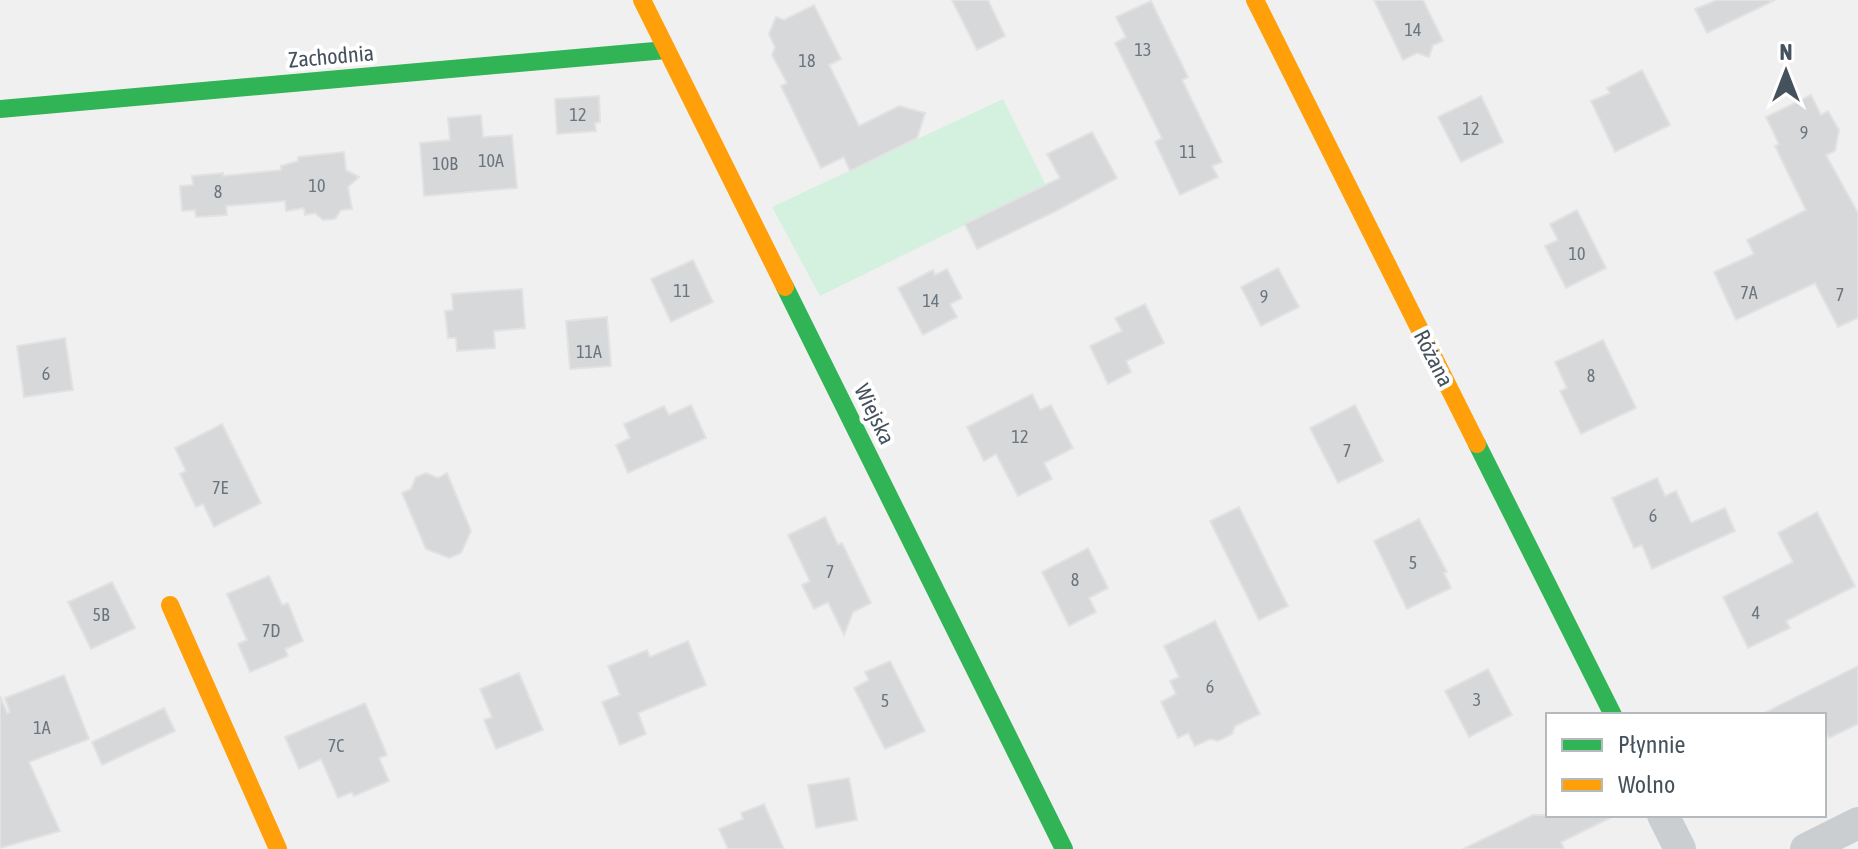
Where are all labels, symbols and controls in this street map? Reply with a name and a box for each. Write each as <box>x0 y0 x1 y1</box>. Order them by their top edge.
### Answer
house number: 14 <box>1405 19 1421 40</box>
north arrow <box>1746 32 1826 112</box>
street label: Zachodnia <box>287 39 375 73</box>
house number: 13 <box>1135 39 1151 60</box>
text: N <box>1780 39 1792 65</box>
house number: 18 <box>799 50 815 71</box>
house number: 12 <box>570 104 586 125</box>
house number: 12 <box>1463 118 1479 139</box>
house number: 9 <box>1800 122 1808 143</box>
house number: 11 <box>1180 141 1196 162</box>
house number: 10A <box>478 150 504 171</box>
house number: 10B <box>432 153 458 174</box>
house number: 10 <box>309 175 325 196</box>
house number: 8 <box>214 181 222 202</box>
house number: 10 <box>1569 243 1585 264</box>
house number: 11 <box>674 280 690 301</box>
house number: 7A <box>1740 282 1758 303</box>
house number: 7 <box>1836 284 1844 305</box>
house number: 9 <box>1260 286 1268 307</box>
house number: 14 <box>923 290 939 311</box>
street label: Różana <box>1409 325 1459 391</box>
house number: 11A <box>576 341 602 362</box>
house number: 6 <box>42 363 50 384</box>
house number: 8 <box>1587 365 1595 386</box>
street label: Wiejska <box>849 380 901 448</box>
house number: 12 <box>1012 426 1028 447</box>
house number: 7 <box>1343 440 1351 461</box>
house number: 7E <box>212 477 228 498</box>
house number: 6 <box>1649 505 1657 526</box>
house number: 5 <box>1409 552 1417 573</box>
house number: 7 <box>826 561 834 582</box>
house number: 8 <box>1071 569 1079 590</box>
house number: 4 <box>1752 602 1760 623</box>
house number: 5B <box>93 604 110 625</box>
house number: 7D <box>262 620 280 641</box>
house number: 6 <box>1206 676 1214 697</box>
house number: 3 <box>1473 689 1481 710</box>
house number: 5 <box>881 690 889 711</box>
legend <box>1546 713 1826 817</box>
house number: 1A <box>33 717 51 738</box>
text: Płynnie <box>1618 731 1685 758</box>
house number: 7C <box>328 735 344 756</box>
text: Wolno <box>1618 771 1675 798</box>

